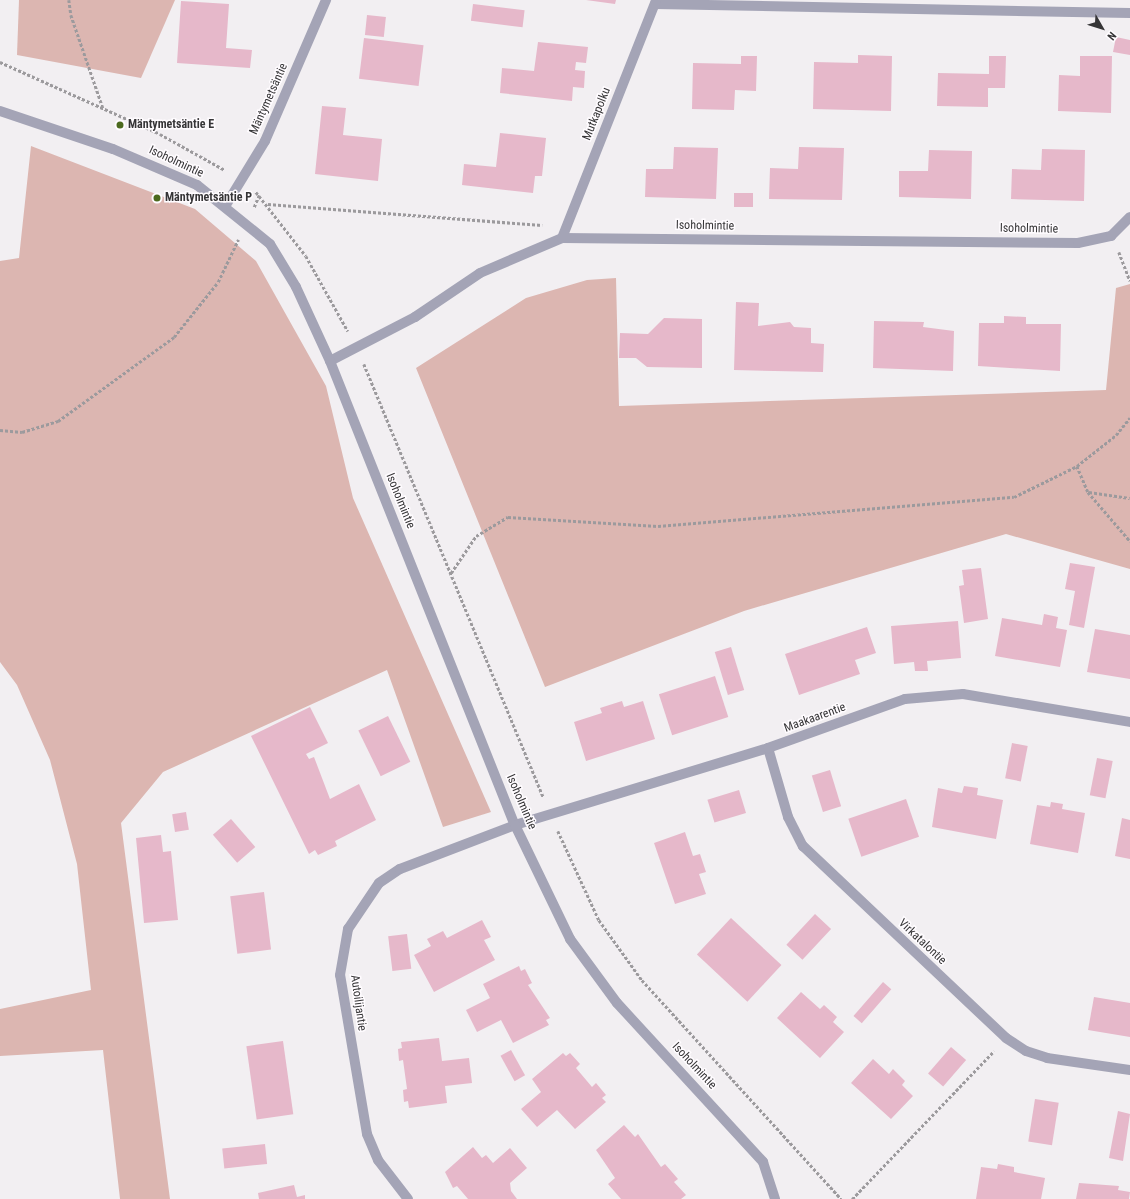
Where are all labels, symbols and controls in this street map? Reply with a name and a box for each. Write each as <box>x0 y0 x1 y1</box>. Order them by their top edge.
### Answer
north arrow <box>1082 8 1122 48</box>
text: N <box>1105 29 1119 43</box>
street label: Mäntymetsäntie <box>247 61 291 137</box>
street label: Mutkapolku <box>580 86 614 142</box>
place label: Mäntymetsäntie E <box>128 118 214 132</box>
marker: Mäntymetsäntie E <box>115 120 125 130</box>
street label: Isoholmintie <box>146 143 206 181</box>
place label: Mäntymetsäntie P <box>165 191 252 205</box>
marker: Mäntymetsäntie P <box>152 193 162 203</box>
street label: Isoholmintie <box>676 218 734 234</box>
street label: Isoholmintie <box>1000 221 1058 237</box>
street label: Isoholmintie <box>382 471 418 531</box>
street label: Maakaarentie <box>782 700 848 736</box>
street label: Isoholmintie <box>503 772 539 832</box>
street label: Virkatalontie <box>895 916 949 968</box>
street label: Autoilijantie <box>347 974 369 1032</box>
street label: Isoholmintie <box>669 1040 719 1092</box>

